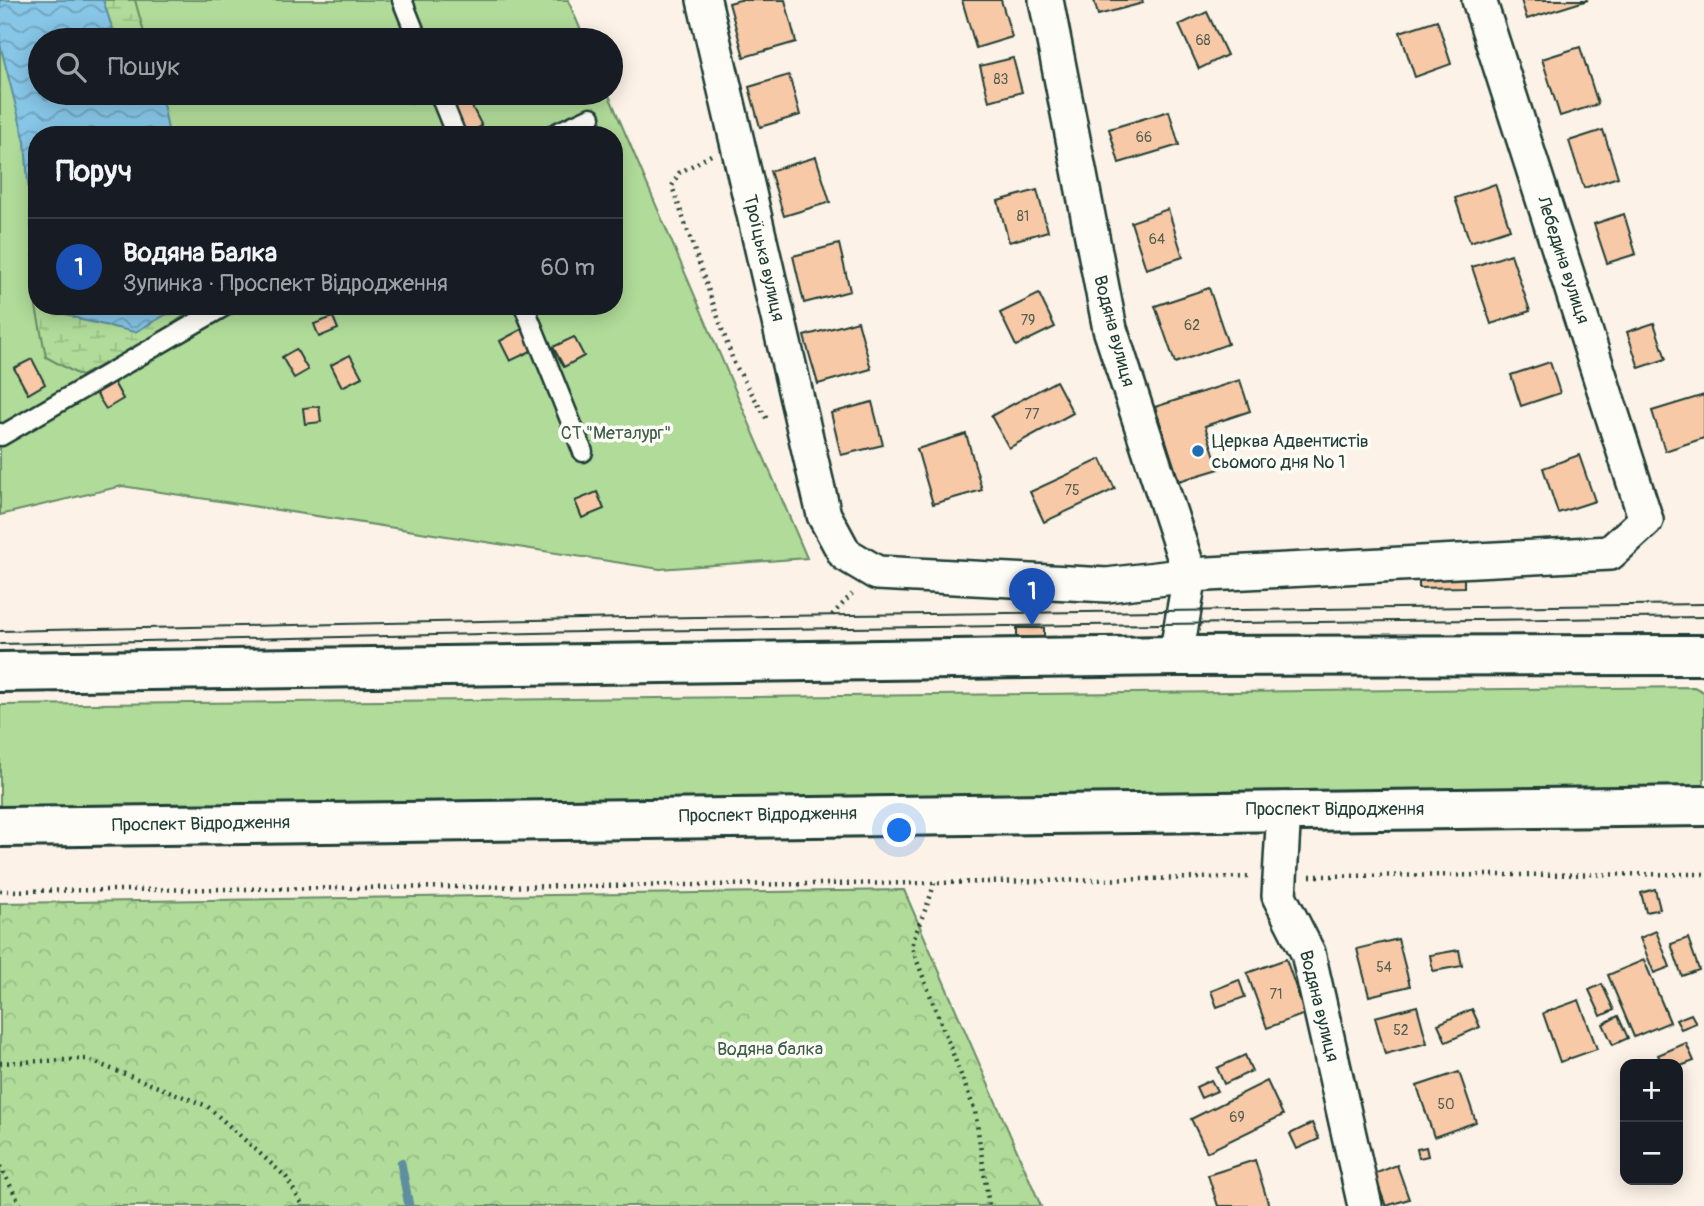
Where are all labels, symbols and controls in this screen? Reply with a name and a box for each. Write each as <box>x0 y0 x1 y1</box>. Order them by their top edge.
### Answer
search box <box>28 28 623 105</box>
house number: 68 <box>1195 32 1211 49</box>
icon: search <box>52 48 90 86</box>
text: Пошук <box>108 51 181 83</box>
house number: 83 <box>994 71 1009 88</box>
house number: 66 <box>1136 129 1152 146</box>
text: Поруч <box>56 153 132 190</box>
street label: Троїцька вулиця <box>738 192 790 324</box>
street label: Лебедина вулиця <box>1531 192 1594 327</box>
house number: 81 <box>1017 208 1029 225</box>
house number: 64 <box>1149 231 1165 248</box>
text: Водяна Балка <box>123 237 277 269</box>
text: 1 <box>75 253 84 282</box>
text: 60 m <box>540 253 595 282</box>
text: Зупинка · Проспект Відродження <box>123 269 448 298</box>
street label: Водяна вулиця <box>1088 273 1140 389</box>
house number: 79 <box>1021 312 1035 329</box>
house number: 62 <box>1184 317 1200 334</box>
house number: 77 <box>1025 406 1040 423</box>
park label: СТ "Металург" <box>561 422 671 445</box>
place label: Церква Адвентистів сьомого дня № 1 <box>1212 430 1369 474</box>
marker: Церква Адвентистів сьомого дня № 1 <box>1190 443 1206 459</box>
house number: 75 <box>1065 482 1080 499</box>
pin: 1 <box>1009 568 1055 626</box>
street label: Проспект Відродження <box>1246 798 1424 821</box>
street label: Проспект Відродження <box>679 802 857 828</box>
street label: Проспект Відродження <box>112 811 290 837</box>
your location <box>882 813 916 847</box>
street label: Водяна вулиця <box>1294 948 1344 1064</box>
house number: 54 <box>1376 959 1392 976</box>
house number: 71 <box>1270 986 1282 1003</box>
house number: 52 <box>1393 1022 1409 1039</box>
park label: Водяна балка <box>717 1038 823 1061</box>
map controls <box>1620 1059 1683 1185</box>
button: + <box>1620 1059 1683 1122</box>
house number: 50 <box>1437 1096 1455 1113</box>
house number: 69 <box>1229 1109 1245 1126</box>
button: − <box>1620 1122 1683 1185</box>

